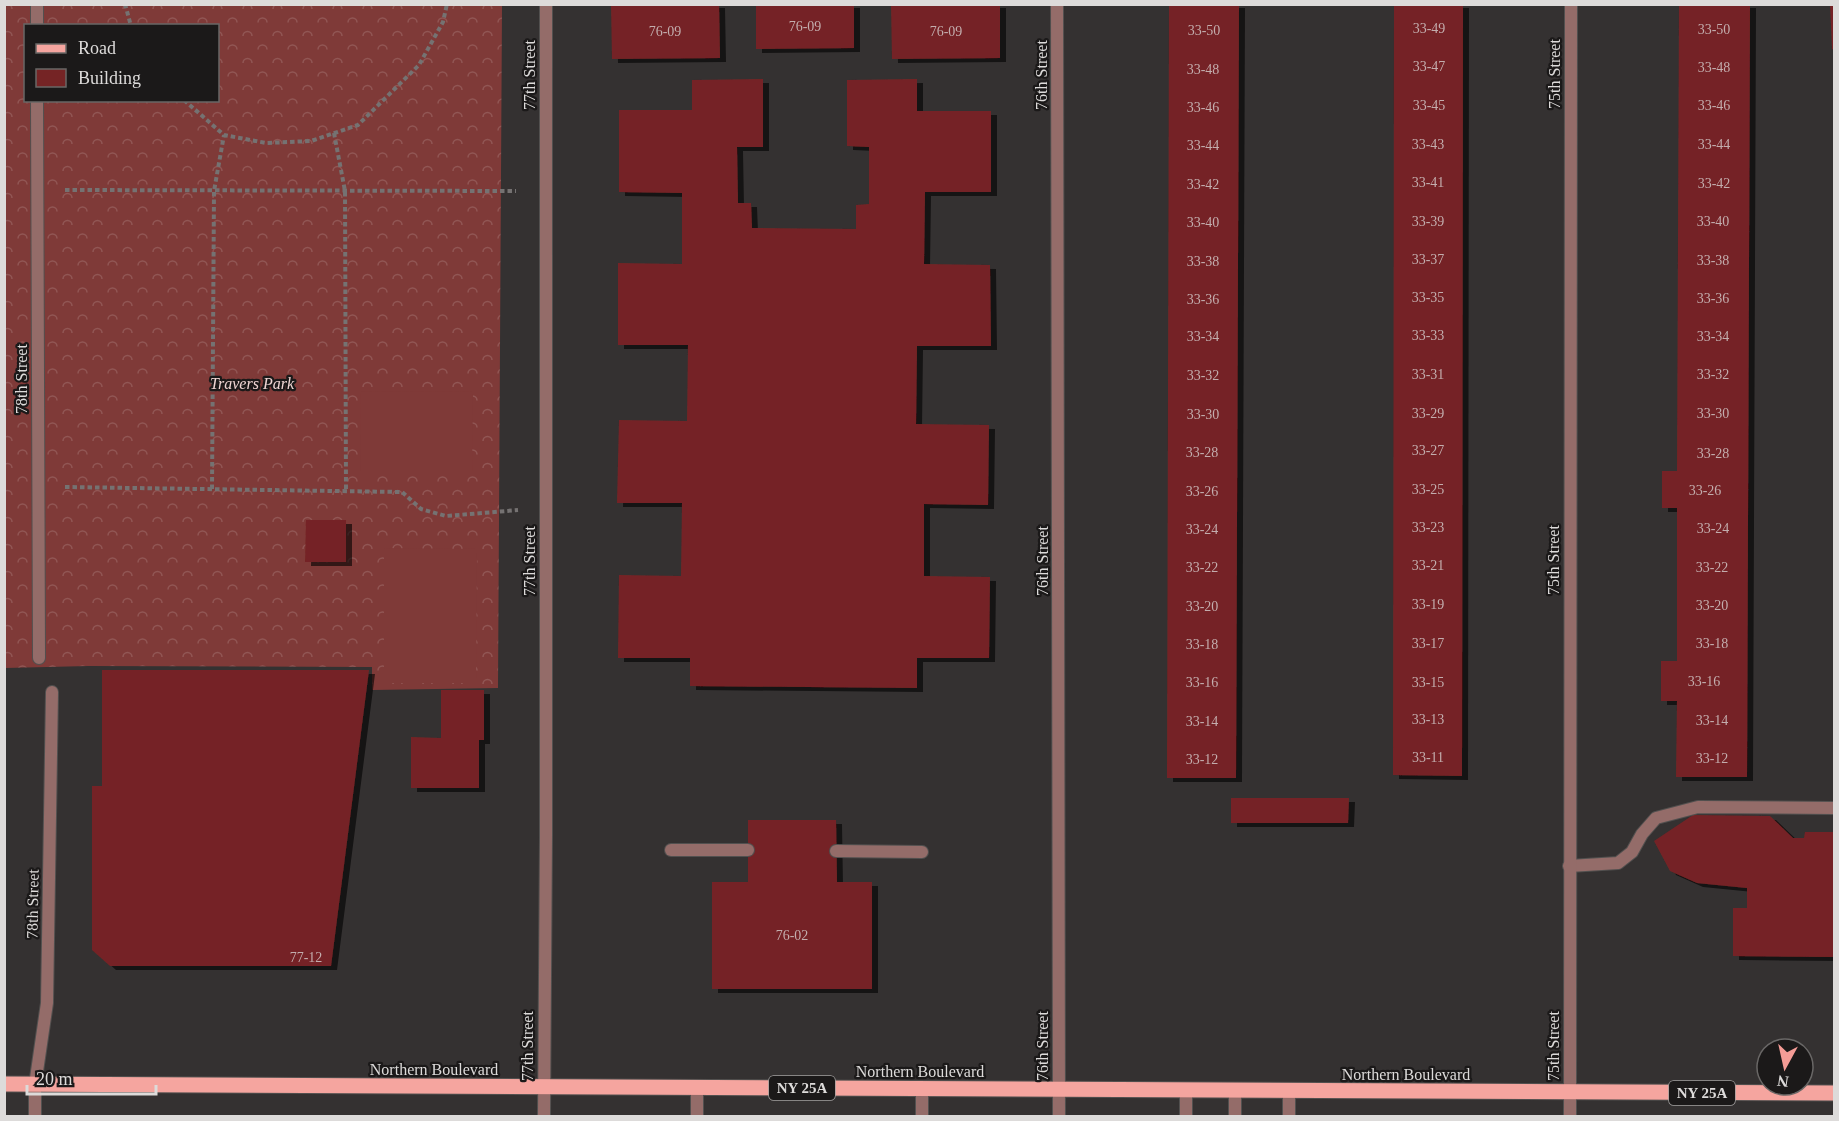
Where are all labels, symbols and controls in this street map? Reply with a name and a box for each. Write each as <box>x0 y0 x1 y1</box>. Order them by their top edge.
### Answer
house number: 76-09 <box>789 19 821 34</box>
house number: 33-49 <box>1413 21 1445 36</box>
house number: 33-50 <box>1698 22 1730 37</box>
house number: 33-50 <box>1188 23 1220 38</box>
legend <box>24 24 219 102</box>
house number: 76-09 <box>649 24 681 39</box>
house number: 76-09 <box>930 24 962 39</box>
text: Road <box>78 38 116 58</box>
street label: 75th Street <box>1546 39 1563 109</box>
street label: 77th Street <box>521 40 538 110</box>
street label: 76th Street <box>1033 40 1050 110</box>
house number: 33-47 <box>1413 59 1445 74</box>
house number: 33-48 <box>1698 60 1730 75</box>
house number: 33-48 <box>1187 62 1219 77</box>
text: Building <box>78 68 141 88</box>
house number: 33-45 <box>1413 98 1445 113</box>
house number: 33-46 <box>1698 98 1730 113</box>
house number: 33-46 <box>1187 100 1219 115</box>
house number: 33-43 <box>1412 137 1444 152</box>
house number: 33-44 <box>1698 137 1730 152</box>
house number: 33-44 <box>1187 138 1219 153</box>
house number: 33-41 <box>1412 175 1444 190</box>
house number: 33-42 <box>1698 176 1730 191</box>
house number: 33-42 <box>1187 177 1219 192</box>
house number: 33-39 <box>1412 214 1444 229</box>
house number: 33-40 <box>1697 214 1729 229</box>
house number: 33-40 <box>1187 215 1219 230</box>
house number: 33-37 <box>1412 252 1444 267</box>
house number: 33-38 <box>1697 253 1729 268</box>
house number: 33-38 <box>1187 254 1219 269</box>
house number: 33-35 <box>1412 290 1444 305</box>
house number: 33-36 <box>1697 291 1729 306</box>
house number: 33-36 <box>1187 292 1219 307</box>
house number: 33-33 <box>1412 328 1444 343</box>
house number: 33-34 <box>1187 329 1219 344</box>
house number: 33-34 <box>1697 329 1729 344</box>
street label: 78th Street <box>13 344 30 414</box>
house number: 33-31 <box>1412 367 1444 382</box>
house number: 33-32 <box>1697 367 1729 382</box>
house number: 33-32 <box>1187 368 1219 383</box>
park label: Travers Park <box>210 375 295 392</box>
house number: 33-29 <box>1412 406 1444 421</box>
house number: 33-30 <box>1697 406 1729 421</box>
house number: 33-30 <box>1187 407 1219 422</box>
house number: 33-27 <box>1412 443 1444 458</box>
house number: 33-28 <box>1186 445 1218 460</box>
house number: 33-28 <box>1697 446 1729 461</box>
house number: 33-25 <box>1412 482 1444 497</box>
house number: 33-26 <box>1689 483 1721 498</box>
house number: 33-26 <box>1186 484 1218 499</box>
house number: 33-23 <box>1412 520 1444 535</box>
house number: 33-24 <box>1697 521 1729 536</box>
house number: 33-24 <box>1186 522 1218 537</box>
street label: 75th Street <box>1545 525 1562 595</box>
street label: 77th Street <box>521 526 538 596</box>
street label: 76th Street <box>1034 526 1051 596</box>
house number: 33-21 <box>1412 558 1444 573</box>
house number: 33-22 <box>1186 560 1218 575</box>
house number: 33-22 <box>1696 560 1728 575</box>
house number: 33-19 <box>1412 597 1444 612</box>
house number: 33-20 <box>1696 598 1728 613</box>
house number: 33-20 <box>1186 599 1218 614</box>
house number: 33-17 <box>1412 636 1444 651</box>
house number: 33-18 <box>1696 636 1728 651</box>
house number: 33-18 <box>1186 637 1218 652</box>
house number: 33-16 <box>1688 674 1720 689</box>
house number: 33-16 <box>1186 675 1218 690</box>
house number: 33-15 <box>1412 675 1444 690</box>
house number: 33-13 <box>1412 712 1444 727</box>
house number: 33-14 <box>1696 713 1728 728</box>
house number: 33-14 <box>1186 714 1218 729</box>
house number: 33-11 <box>1412 750 1444 765</box>
house number: 33-12 <box>1696 751 1728 766</box>
house number: 33-12 <box>1186 752 1218 767</box>
street label: 78th Street <box>23 868 42 939</box>
house number: 76-02 <box>776 928 808 943</box>
house number: 77-12 <box>290 950 322 965</box>
street label: 77th Street <box>519 1011 536 1081</box>
street label: 76th Street <box>1034 1011 1051 1081</box>
street label: 75th Street <box>1545 1011 1562 1081</box>
north arrow <box>1755 1037 1815 1097</box>
scale bar <box>27 1058 156 1096</box>
street label: Northern Boulevard <box>370 1061 498 1078</box>
street label: Northern Boulevard <box>856 1063 984 1080</box>
street label: Northern Boulevard <box>1342 1066 1470 1083</box>
text: 20 m <box>36 1069 73 1089</box>
text: N <box>1776 1072 1790 1091</box>
road number: NY 25A <box>769 1076 835 1100</box>
road number: NY 25A <box>1669 1081 1735 1105</box>

